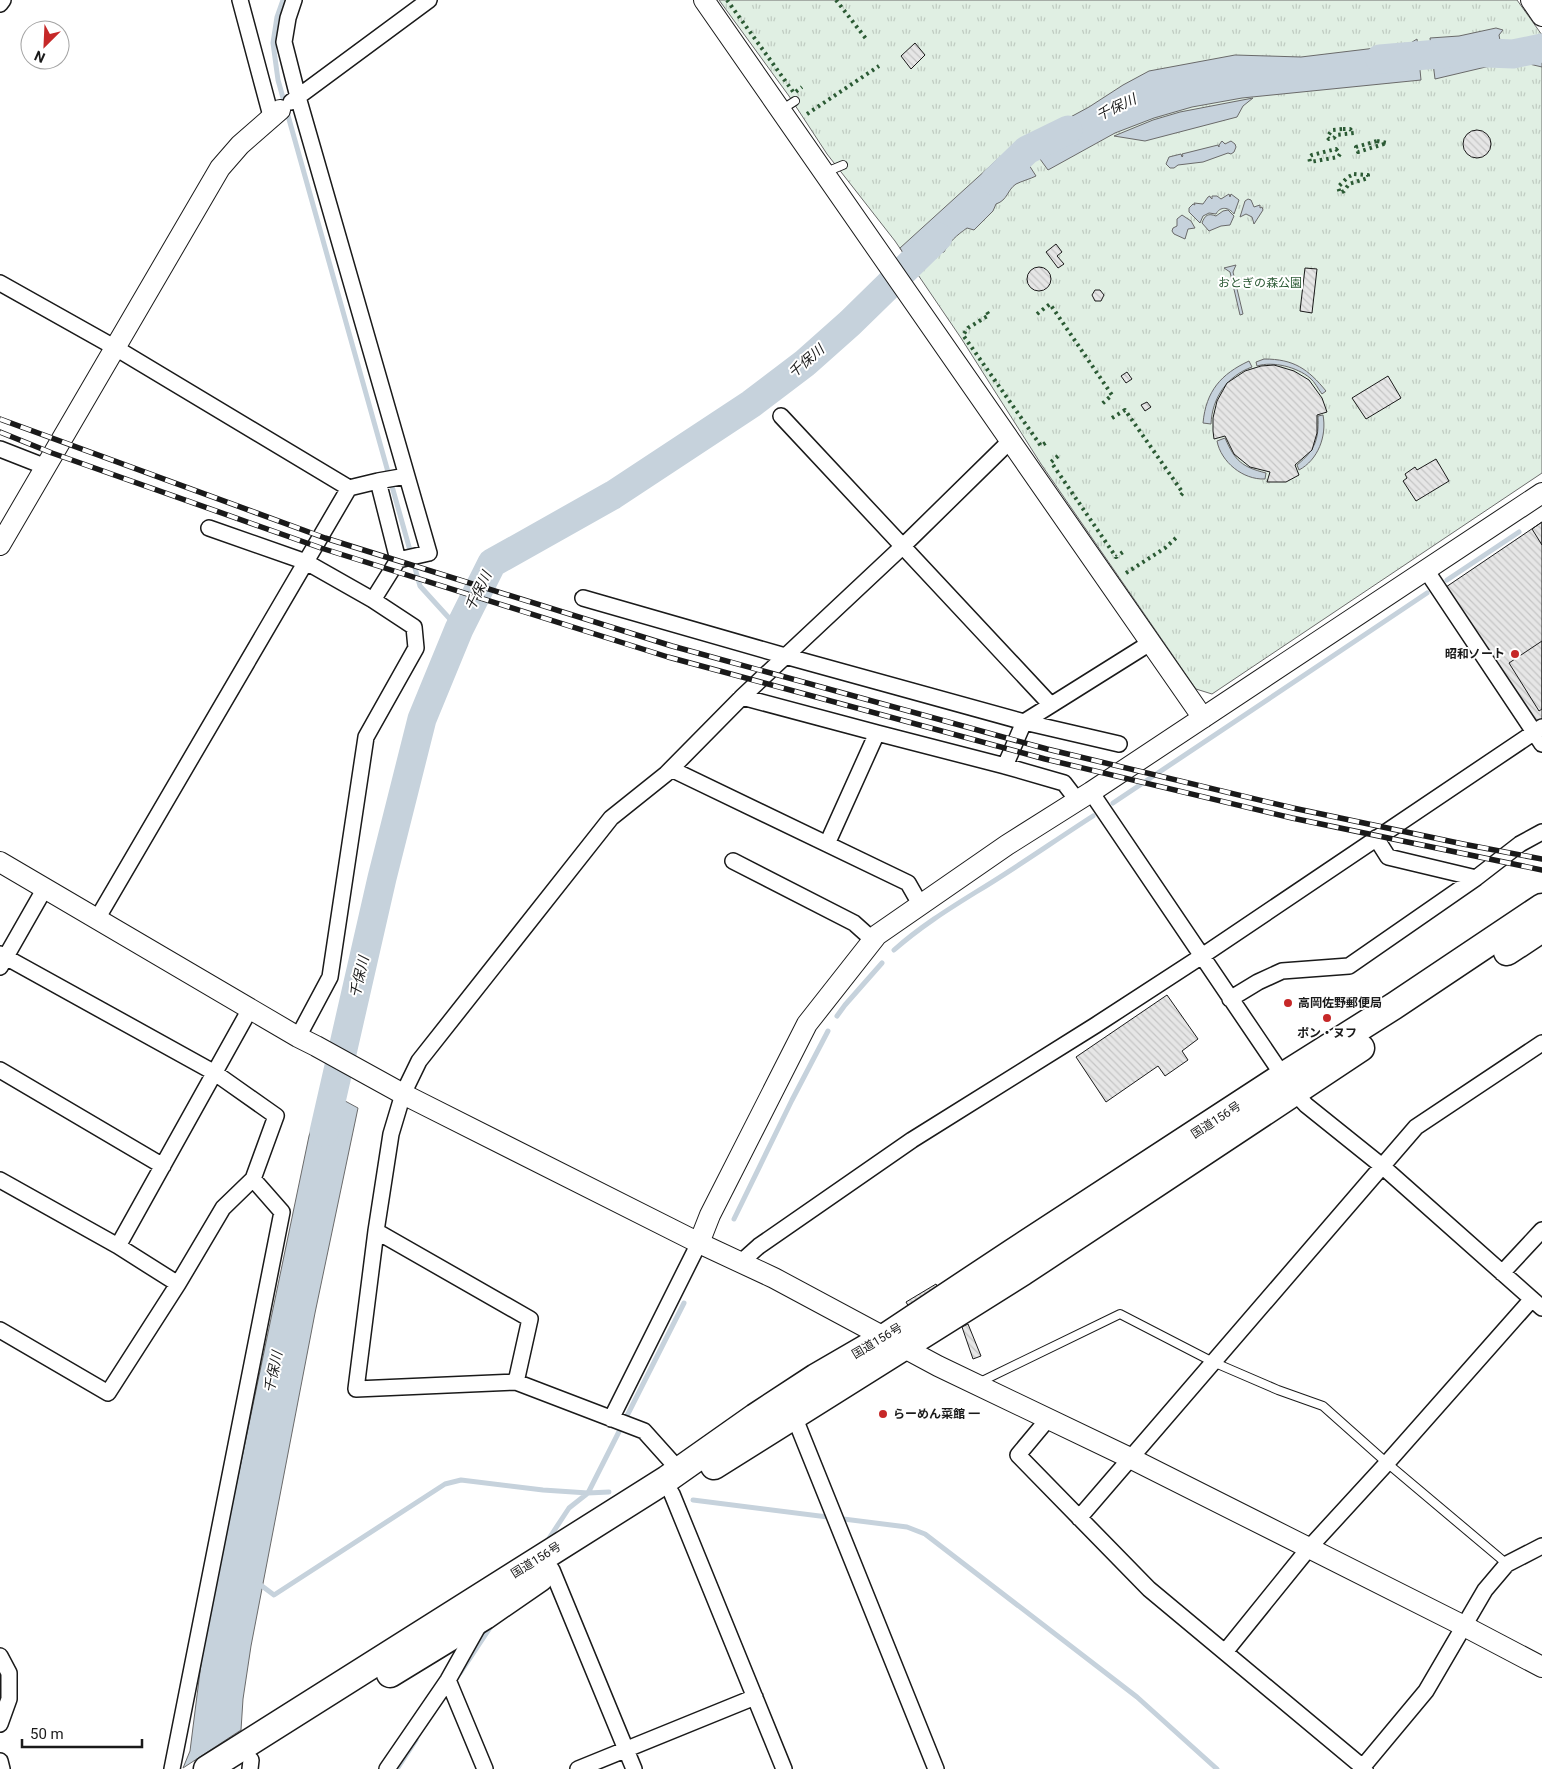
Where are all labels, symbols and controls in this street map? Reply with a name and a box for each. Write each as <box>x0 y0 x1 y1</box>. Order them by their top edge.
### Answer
north arrow <box>20 20 70 70</box>
text: N <box>32 48 47 66</box>
water label: 千保川 <box>1094 90 1140 123</box>
park label: おとぎの森公園 <box>1218 276 1302 290</box>
water label: 千保川 <box>785 340 829 381</box>
water label: 千保川 <box>462 567 495 613</box>
place label: 昭和ノート <box>1445 647 1505 661</box>
marker: 昭和ノート <box>1509 648 1521 660</box>
water label: 千保川 <box>346 953 372 999</box>
place label: 高岡佐野郵便局 <box>1298 996 1382 1010</box>
marker: 高岡佐野郵便局 <box>1282 997 1294 1009</box>
marker: ポン・ヌフ <box>1321 1012 1333 1024</box>
place label: ポン・ヌフ <box>1297 1026 1357 1040</box>
street label: 国道156号 <box>1189 1099 1243 1141</box>
street label: 国道156号 <box>849 1321 905 1361</box>
water label: 千保川 <box>261 1348 286 1394</box>
place label: らーめん菜館 一 <box>893 1407 980 1421</box>
marker: らーめん菜館 一 <box>877 1408 889 1420</box>
street label: 国道156号 <box>508 1539 564 1581</box>
scale bar <box>22 1716 142 1748</box>
text: 50 m <box>30 1725 64 1743</box>

